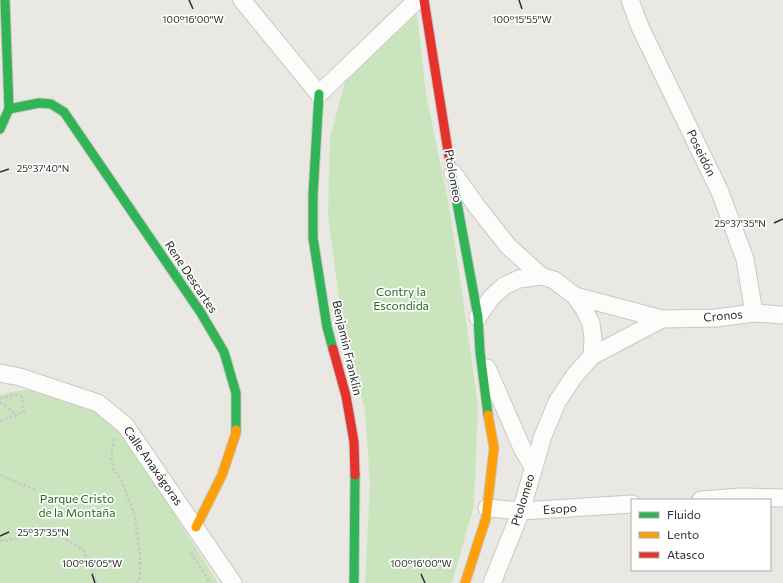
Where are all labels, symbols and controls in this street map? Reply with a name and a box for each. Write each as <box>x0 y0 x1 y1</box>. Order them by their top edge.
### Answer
text: 100°16'00"W <box>162 13 224 25</box>
text: 100°15'55"W <box>492 13 552 25</box>
street label: Poseidón <box>685 127 719 178</box>
street label: Ptolomeo <box>442 148 466 204</box>
text: 25°37'40"N <box>17 162 69 174</box>
text: 25°37'35"N <box>714 217 766 229</box>
street label: Rene Descartes <box>163 238 221 315</box>
park label: Contry la Escondida <box>373 284 429 312</box>
street label: Benjamin Franklin <box>330 299 366 397</box>
street label: Cronos <box>703 306 743 324</box>
street label: Calle Anaxágoras <box>121 423 186 508</box>
street label: Ptolomeo <box>507 472 537 527</box>
park label: Parque Cristo de la Montaña <box>38 491 116 519</box>
legend <box>631 499 771 571</box>
street label: Esopo <box>542 500 577 516</box>
text: Fluido <box>667 507 701 521</box>
text: 25°37'35"N <box>17 526 69 538</box>
text: Lento <box>667 527 699 541</box>
text: Atasco <box>667 547 705 561</box>
text: 100°16'05"W <box>62 557 122 569</box>
text: 100°16'00"W <box>390 557 452 569</box>

